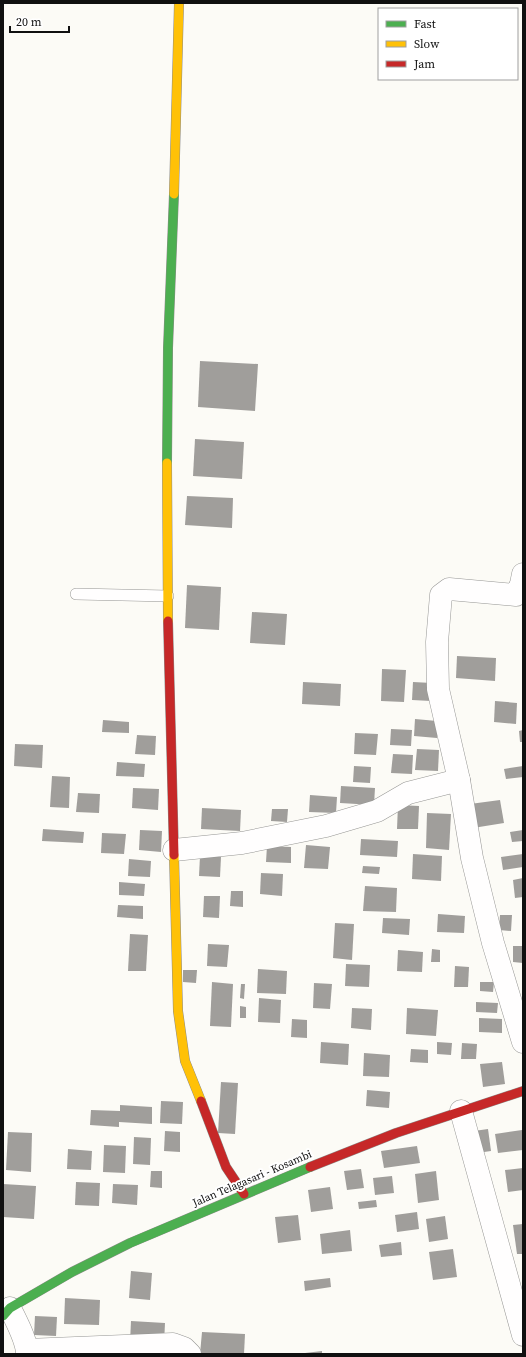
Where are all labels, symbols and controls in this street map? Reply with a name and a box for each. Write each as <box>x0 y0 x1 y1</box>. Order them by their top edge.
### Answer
scale bar <box>10 8 69 34</box>
legend <box>378 8 518 80</box>
text: 20 m <box>16 14 42 30</box>
text: Fast <box>414 16 436 32</box>
text: Slow <box>414 36 440 52</box>
text: Jam <box>413 56 435 72</box>
street label: Jalan Telagasari - Kosambi <box>189 1147 314 1211</box>

